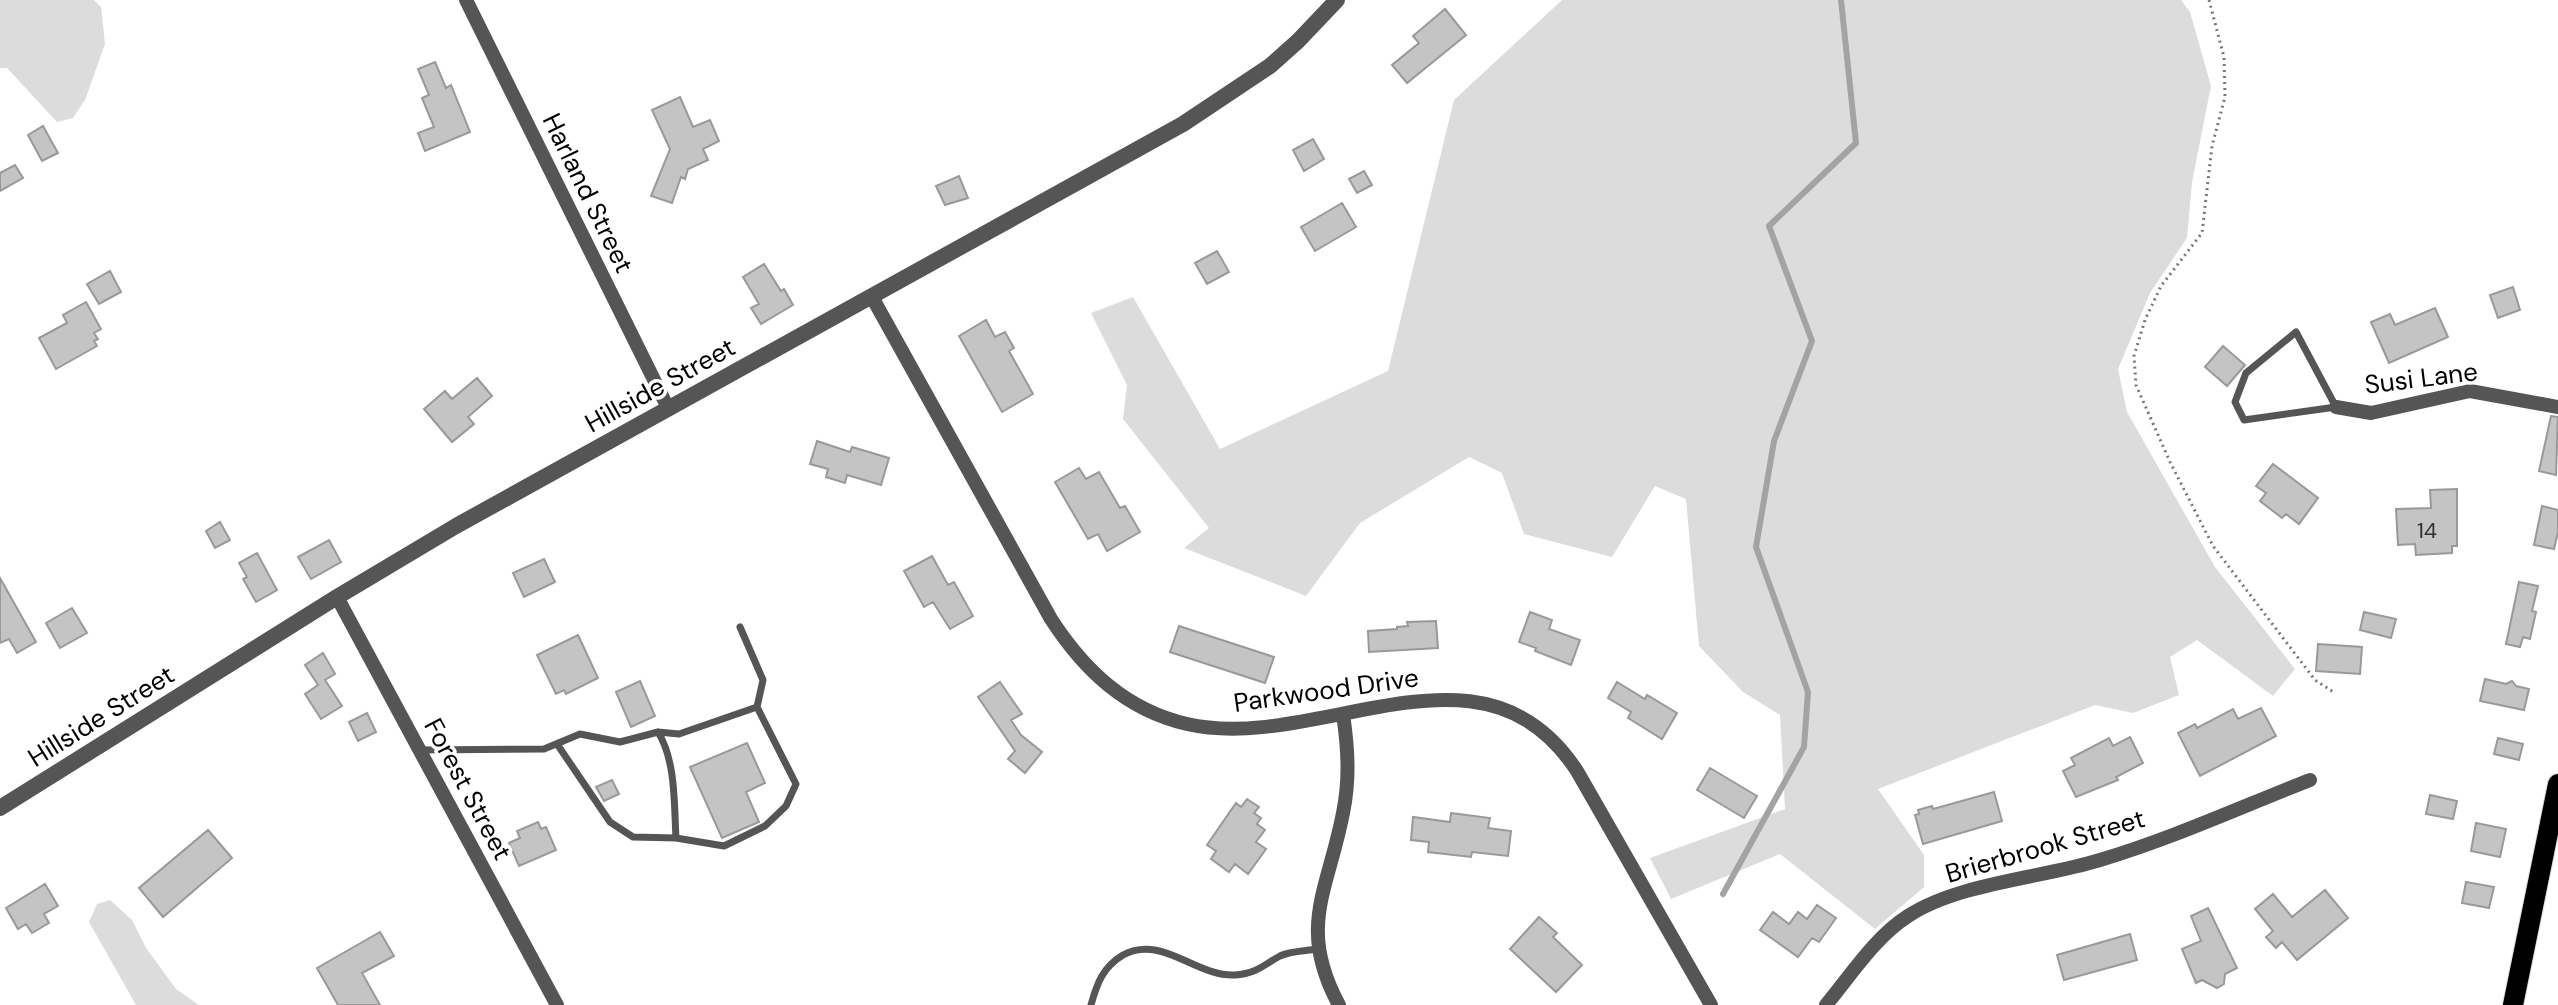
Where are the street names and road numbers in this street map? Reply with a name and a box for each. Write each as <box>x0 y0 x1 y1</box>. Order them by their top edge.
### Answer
street label: Harland Street <box>535 108 641 278</box>
street label: Hillside Street <box>579 330 741 440</box>
street label: Susi Lane <box>2362 354 2480 402</box>
street label: Hillside Street <box>21 657 181 775</box>
street label: Parkwood Drive <box>1231 660 1421 720</box>
street label: Forest Street <box>416 712 520 866</box>
street label: Brierbrook Street <box>1941 801 2149 891</box>

